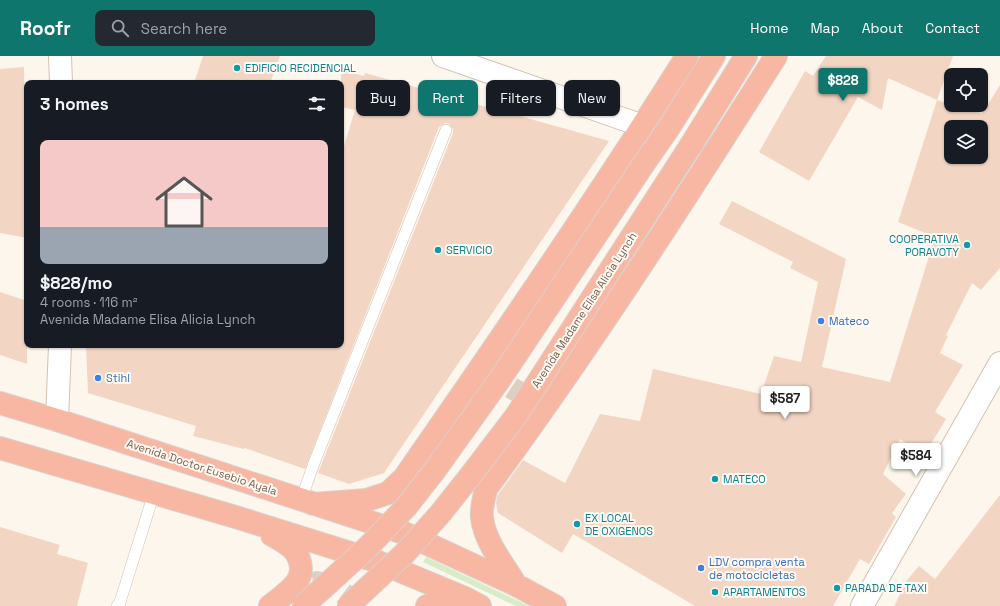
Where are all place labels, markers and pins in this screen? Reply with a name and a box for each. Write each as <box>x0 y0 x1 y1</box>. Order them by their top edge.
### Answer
place label: EDIFICIO RECIDENCIAL <box>245 61 356 75</box>
marker: EDIFICIO RECIDENCIAL <box>232 63 242 73</box>
pin: $828 <box>819 68 867 102</box>
place label: COOPERATIVA PORAVOTY <box>889 232 959 259</box>
marker: COOPERATIVA PORAVOTY <box>962 240 972 250</box>
place label: SERVICIO <box>446 243 492 257</box>
marker: SERVICIO <box>433 245 443 255</box>
place label: Mateco <box>829 314 869 328</box>
marker: Mateco <box>816 316 826 326</box>
place label: Stihl <box>106 371 130 385</box>
marker: Stihl <box>93 373 103 383</box>
pin: $587 <box>761 386 809 420</box>
pin: $584 <box>892 443 940 477</box>
place label: MATECO <box>723 472 766 486</box>
marker: MATECO <box>710 474 720 484</box>
place label: EX LOCAL DE OXIGENOS <box>585 511 653 538</box>
marker: EX LOCAL DE OXIGENOS <box>572 519 582 529</box>
place label: LDV compra venta de motocicletas <box>709 555 805 582</box>
marker: LDV compra venta de motocicletas <box>696 563 706 573</box>
place label: PARADA DE TAXI <box>845 581 927 595</box>
marker: PARADA DE TAXI <box>832 583 842 593</box>
place label: APARTAMENTOS <box>723 585 806 599</box>
marker: APARTAMENTOS <box>710 587 720 597</box>

